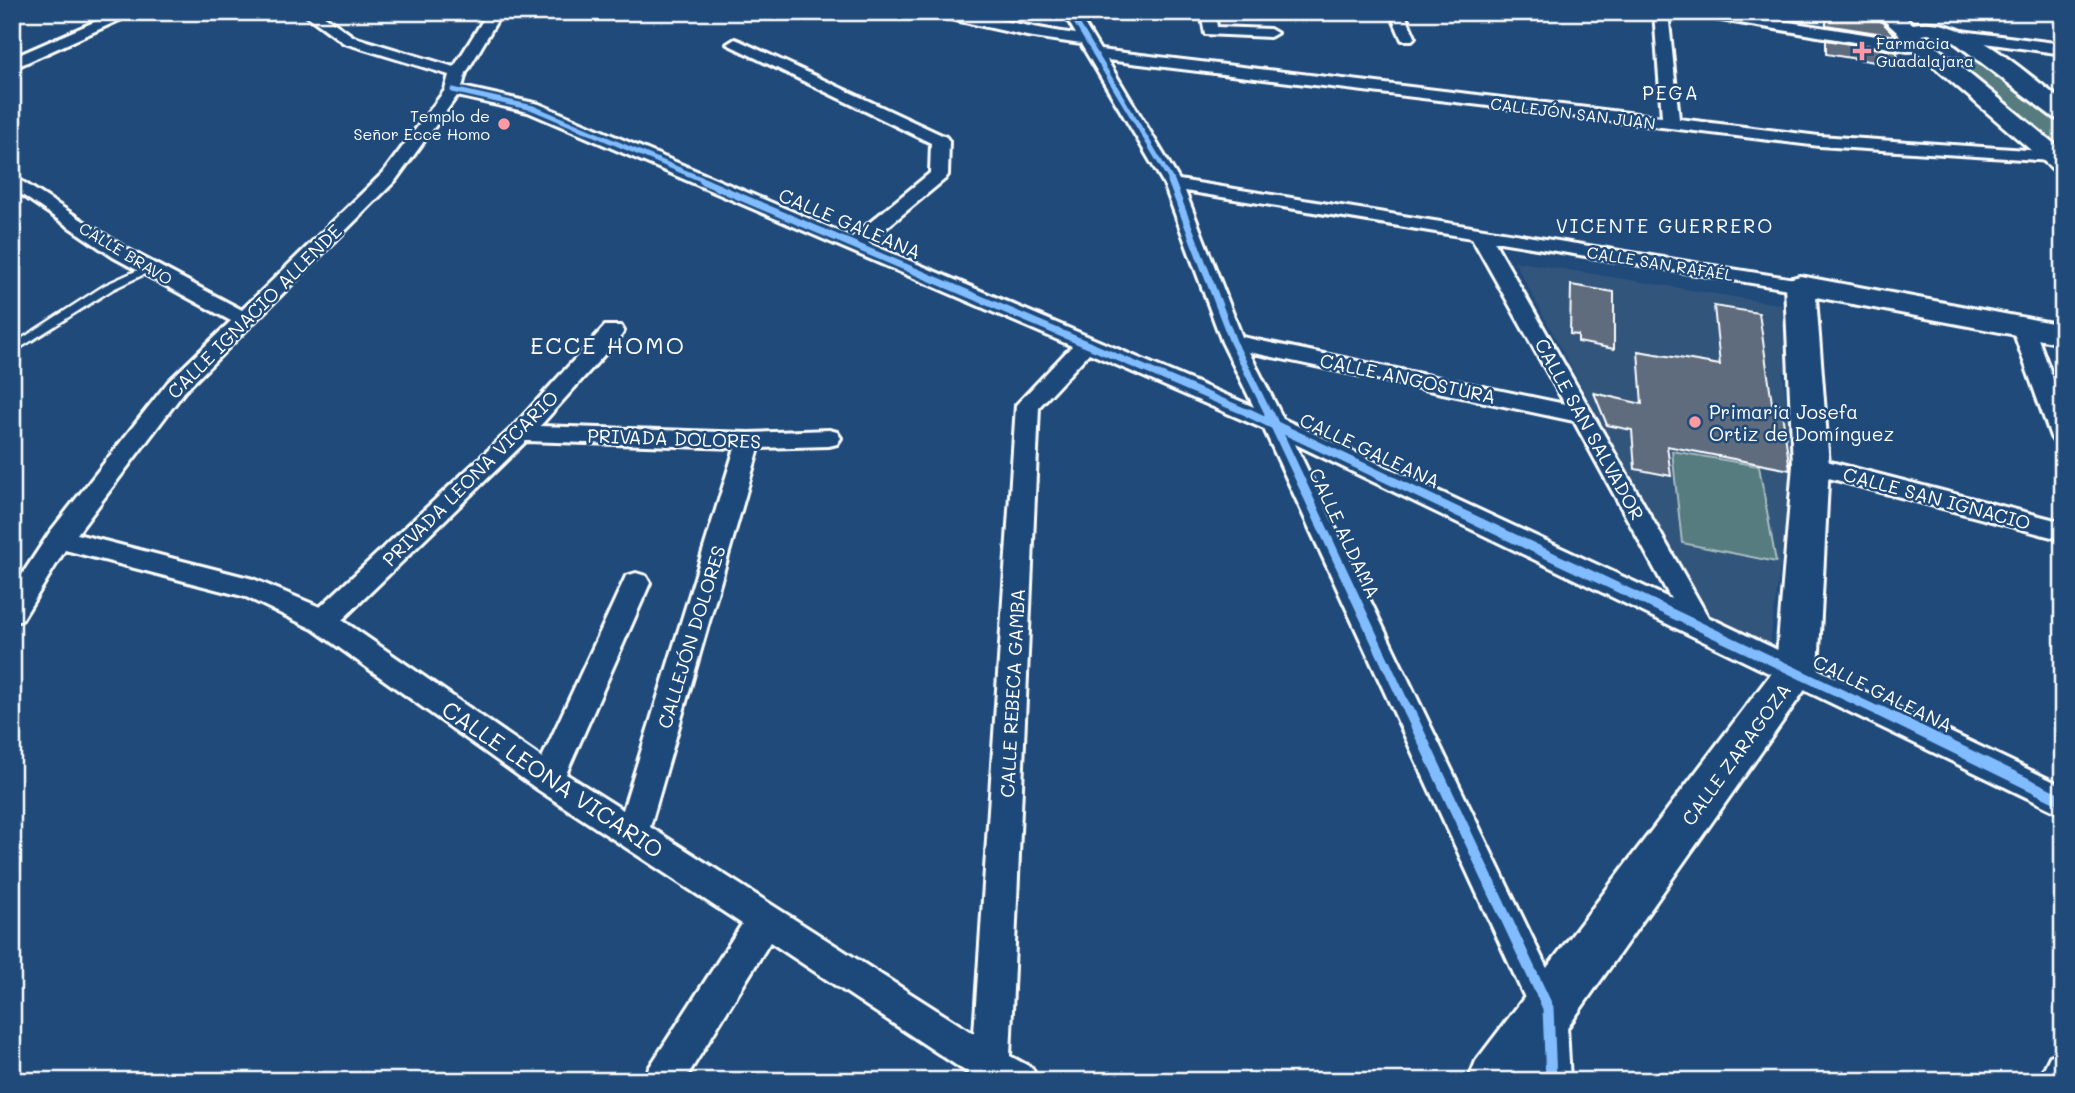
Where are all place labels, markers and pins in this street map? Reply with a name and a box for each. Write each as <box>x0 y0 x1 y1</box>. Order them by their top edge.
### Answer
place label: Farmacia Guadalajara <box>1876 32 1974 71</box>
marker: Farmacia Guadalajara <box>1854 43 1870 59</box>
place label: Templo de Señor Ecce Homo <box>353 105 490 144</box>
marker: Templo de Señor Ecce Homo <box>496 116 512 132</box>
place label: Primaria Josefa Ortiz de Domínguez <box>1709 399 1894 446</box>
marker: Primaria Josefa Ortiz de Domínguez <box>1687 414 1703 430</box>

